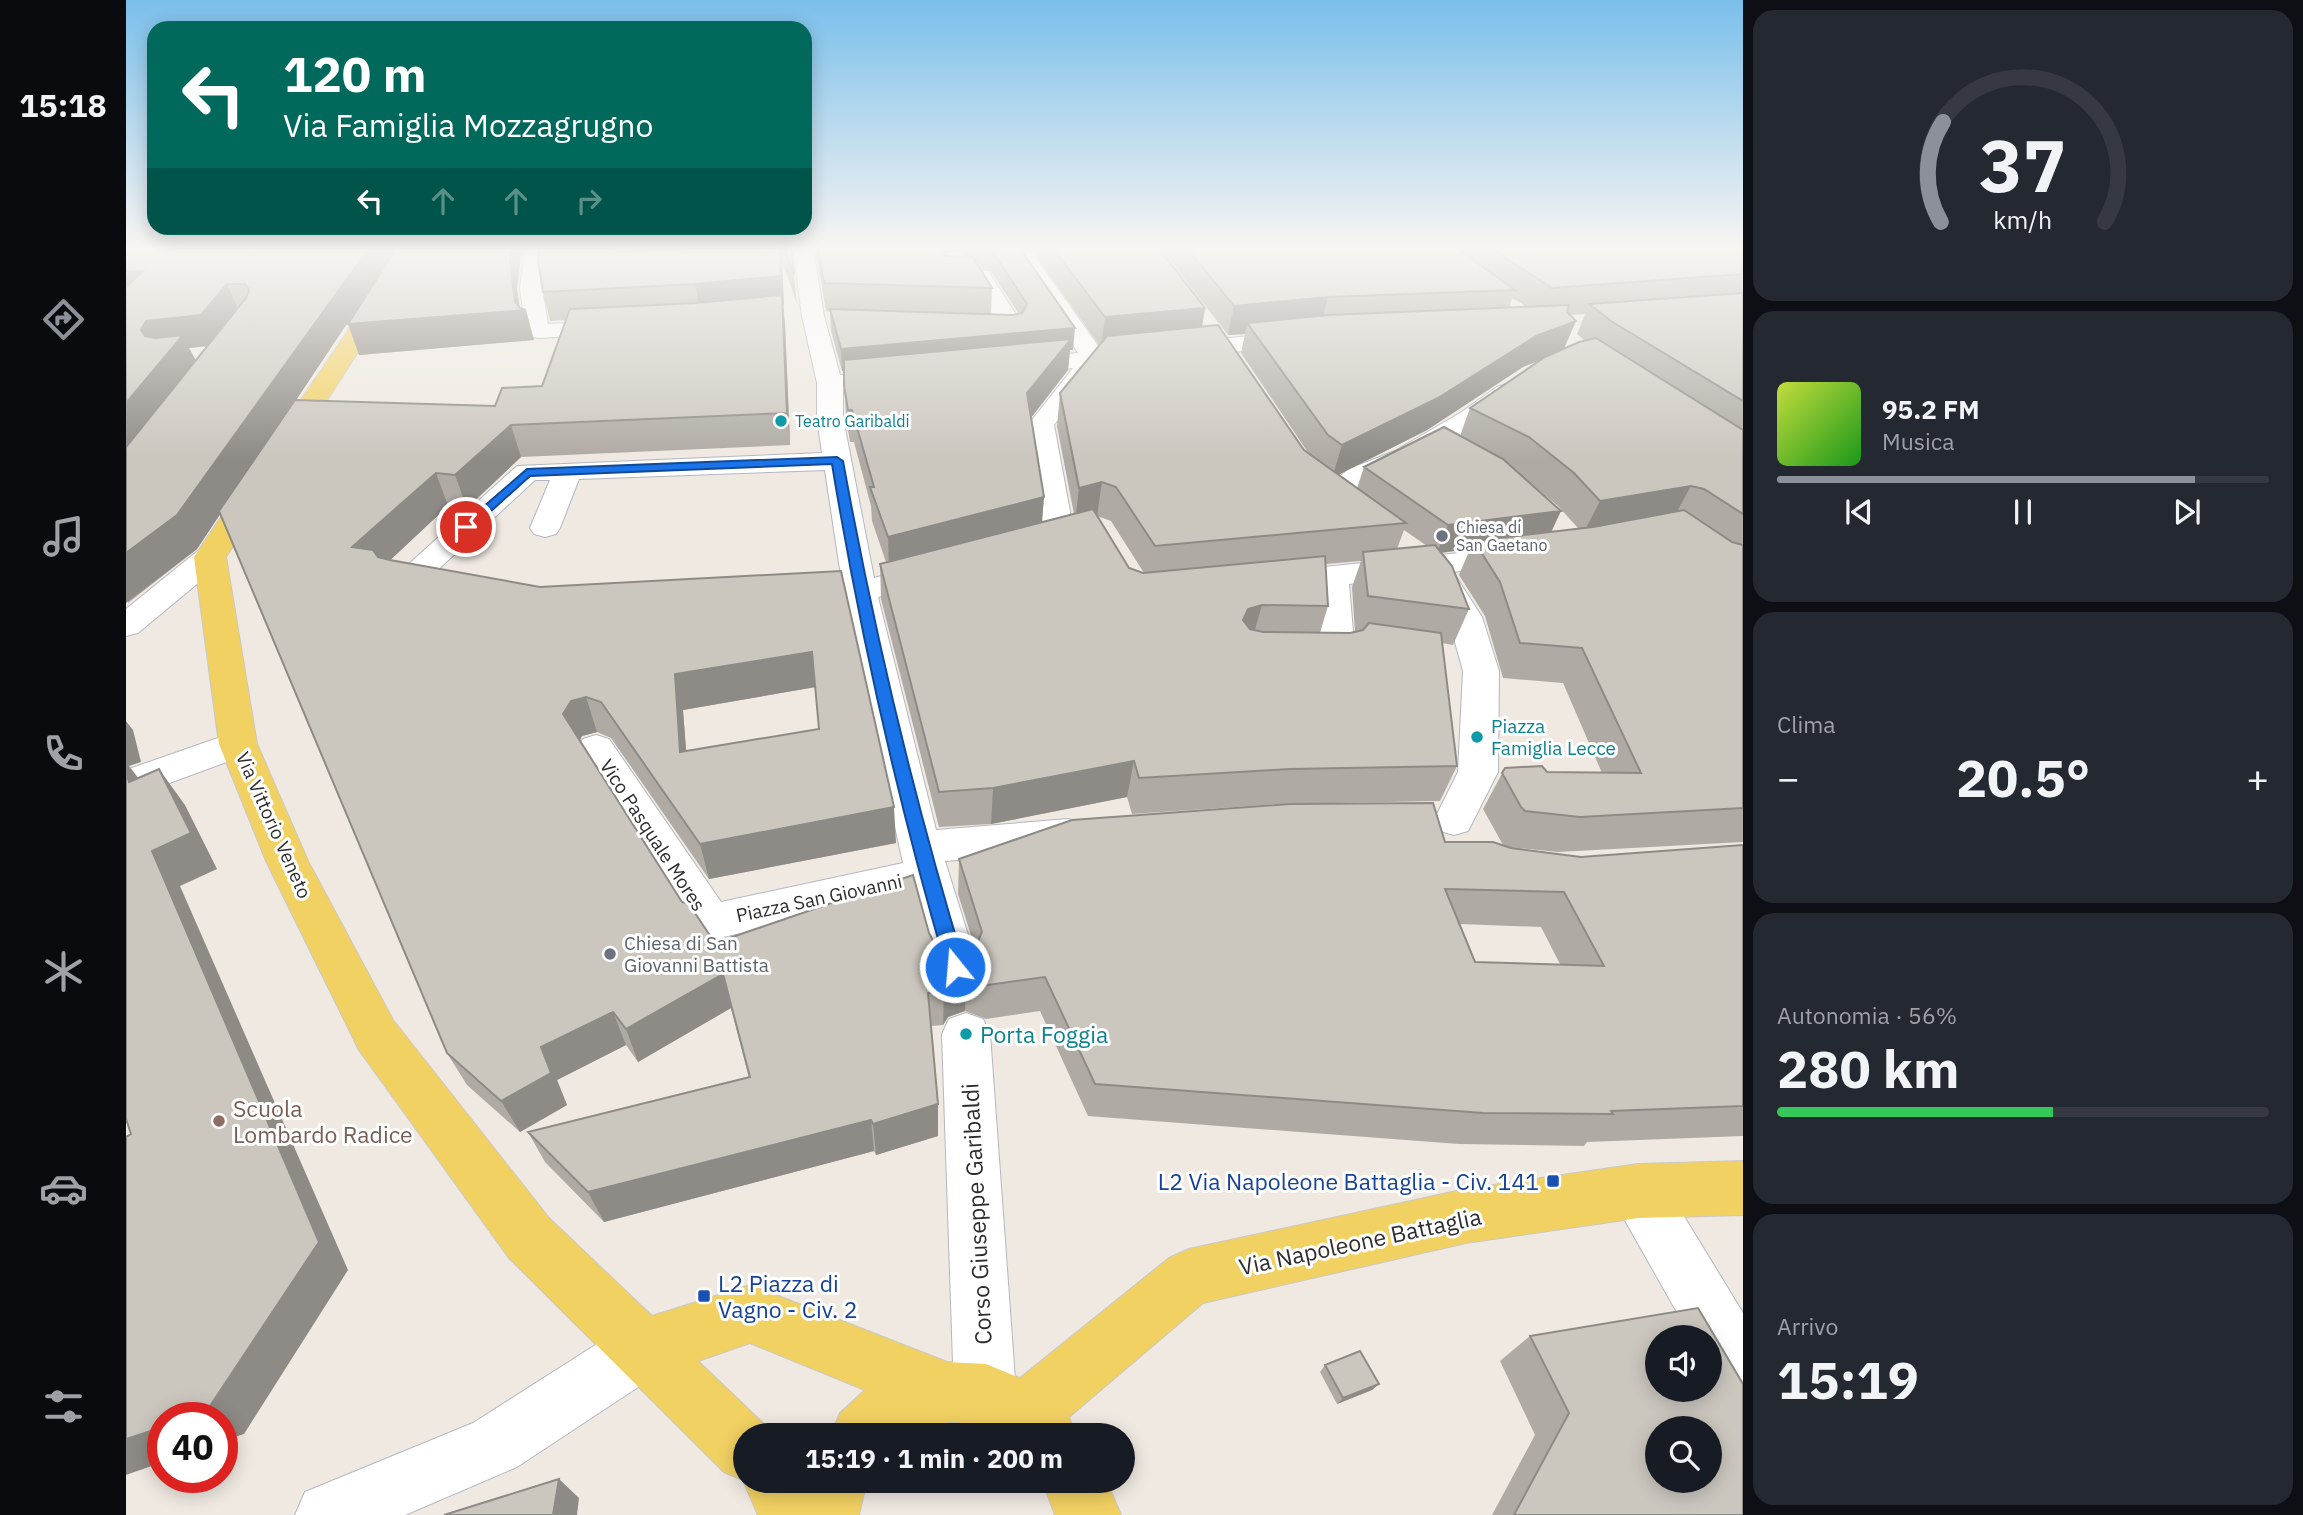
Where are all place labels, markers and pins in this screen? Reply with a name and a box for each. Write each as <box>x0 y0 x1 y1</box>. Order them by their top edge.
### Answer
place label: Teatro Garibaldi <box>795 411 910 431</box>
marker: Teatro Garibaldi <box>773 413 789 429</box>
pin <box>436 497 496 557</box>
place label: Chiesa di San Gaetano <box>1456 517 1547 555</box>
marker: Chiesa di San Gaetano <box>1434 528 1450 544</box>
place label: Piazza Famiglia Lecce <box>1491 714 1616 760</box>
marker: Piazza Famiglia Lecce <box>1469 729 1485 745</box>
place label: Chiesa di San Giovanni Battista <box>624 931 769 977</box>
marker: Chiesa di San Giovanni Battista <box>602 946 618 962</box>
place label: Porta Foggia <box>980 1019 1108 1049</box>
marker: Porta Foggia <box>958 1026 974 1042</box>
place label: Scuola Lombardo Radice <box>233 1093 413 1149</box>
marker: Scuola Lombardo Radice <box>211 1113 227 1129</box>
place label: L2 Via Napoleone Battaglia - Civ. 141 <box>1158 1166 1539 1196</box>
marker: L2 Via Napoleone Battaglia - Civ. 141 <box>1545 1173 1561 1189</box>
place label: L2 Piazza di Vagno - Civ. 2 <box>718 1268 858 1324</box>
marker: L2 Piazza di Vagno - Civ. 2 <box>696 1288 712 1304</box>

